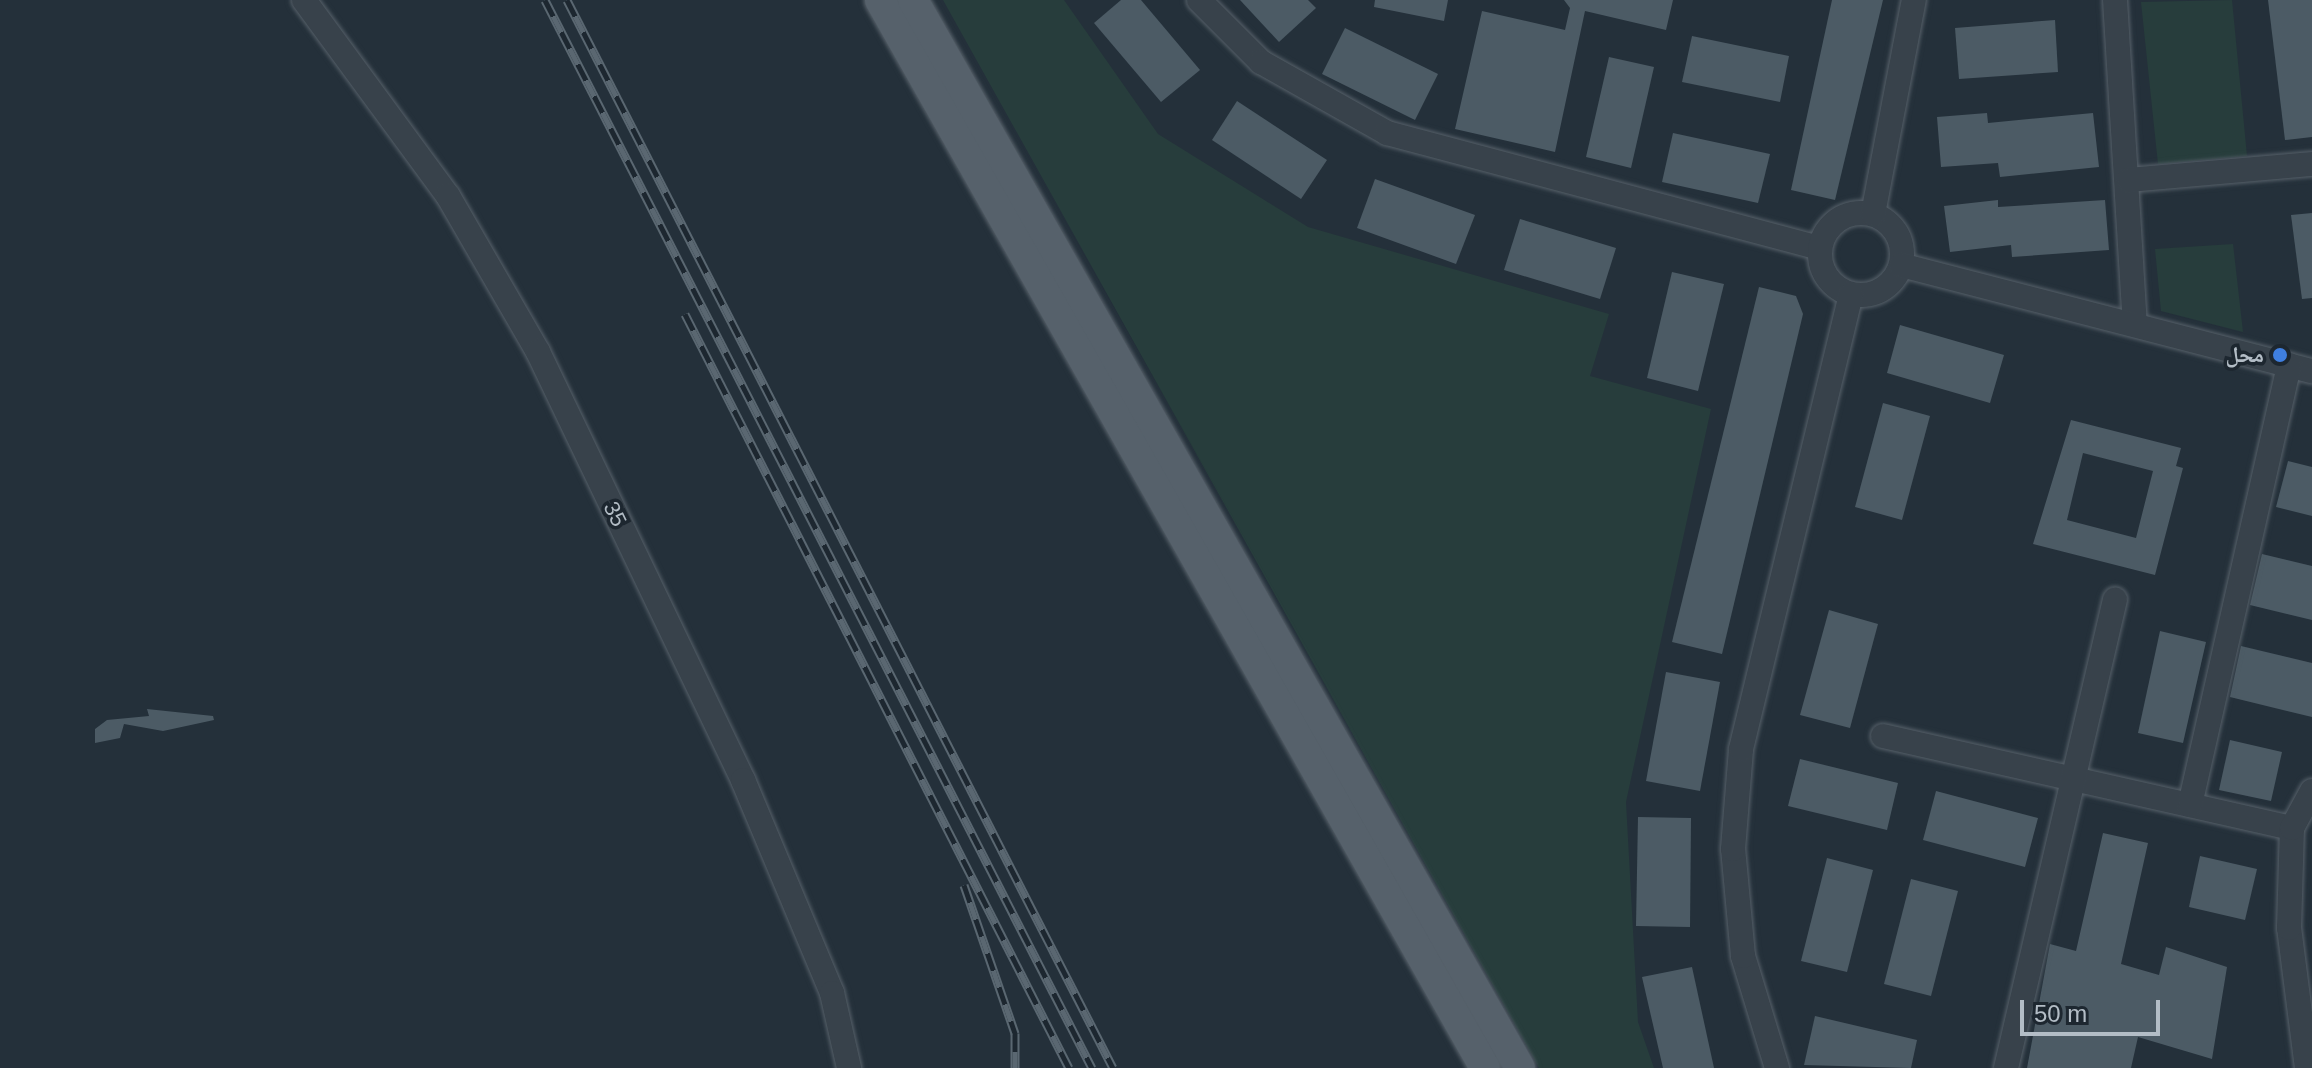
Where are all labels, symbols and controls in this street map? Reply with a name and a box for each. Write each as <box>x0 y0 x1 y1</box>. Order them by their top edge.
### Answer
place label: محل <box>2226 342 2264 368</box>
marker: محل <box>2271 346 2289 364</box>
street label: 35 <box>598 497 632 531</box>
scale bar <box>2024 984 2164 1034</box>
text: 50 m <box>2034 1000 2087 1027</box>

